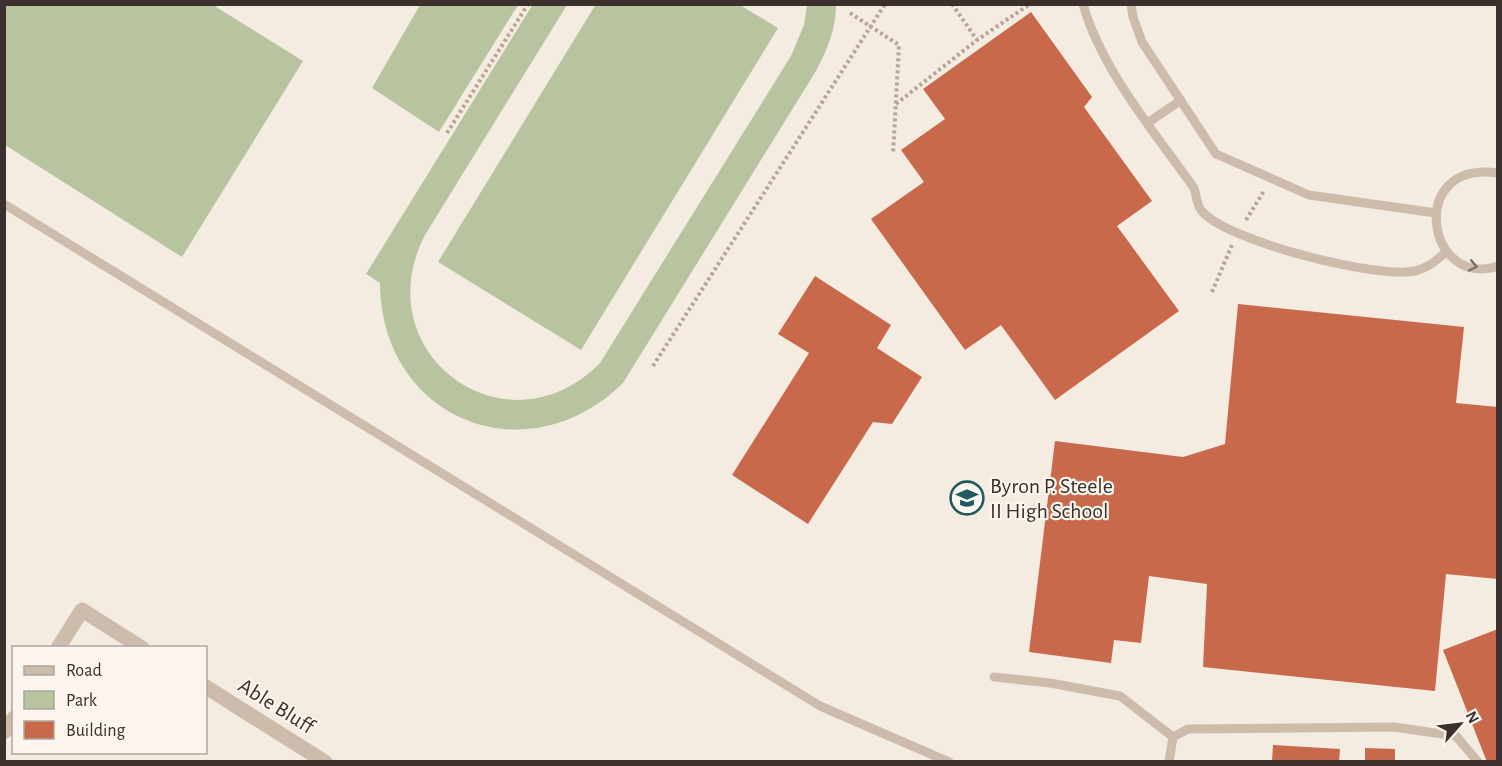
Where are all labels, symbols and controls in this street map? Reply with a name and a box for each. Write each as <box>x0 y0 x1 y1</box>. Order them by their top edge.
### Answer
one-way arrow <box>1468 259 1478 272</box>
place label: Byron P. Steele II High School <box>990 475 1113 522</box>
school or university icon: Byron P. Steele II High School <box>949 480 985 516</box>
legend <box>12 646 207 754</box>
text: Road <box>66 662 102 680</box>
street label: Able Bluff <box>235 674 319 738</box>
text: Park <box>66 692 98 710</box>
north arrow <box>1430 694 1490 754</box>
text: N <box>1463 709 1482 726</box>
text: Building <box>66 722 126 740</box>

